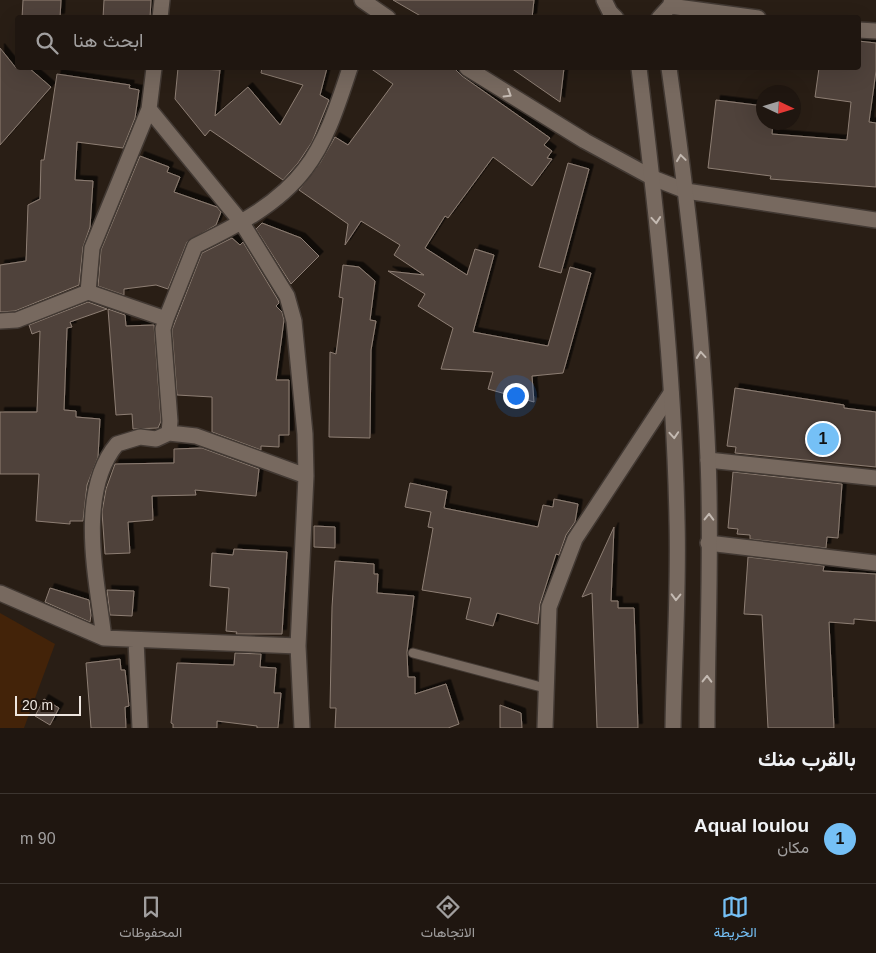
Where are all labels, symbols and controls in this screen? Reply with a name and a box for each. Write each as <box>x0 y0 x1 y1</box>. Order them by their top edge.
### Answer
search box <box>15 15 861 70</box>
icon: search <box>33 29 61 57</box>
text: ابحث هنا <box>73 30 143 51</box>
north arrow <box>756 85 801 130</box>
one-way arrow <box>502 87 511 97</box>
one-way arrow <box>677 154 687 162</box>
one-way arrow <box>650 217 661 225</box>
one-way arrow <box>696 350 707 358</box>
your location <box>503 383 529 409</box>
pin: 1 <box>807 420 839 458</box>
one-way arrow <box>668 431 679 439</box>
one-way arrow <box>704 513 714 520</box>
one-way arrow <box>671 594 681 601</box>
one-way arrow <box>702 675 712 683</box>
scale bar <box>15 693 81 716</box>
text: 20 m <box>22 697 53 713</box>
text: بالقرب منك <box>758 747 856 770</box>
text: Aqual loulou <box>694 815 809 836</box>
text: 90 m <box>20 830 56 847</box>
text: 1 <box>836 830 844 847</box>
text: مكان <box>777 839 809 856</box>
tab: المحفوظات <box>119 893 182 945</box>
tab: الاتجاهات <box>421 893 475 945</box>
tab: الخريطة <box>713 893 757 945</box>

